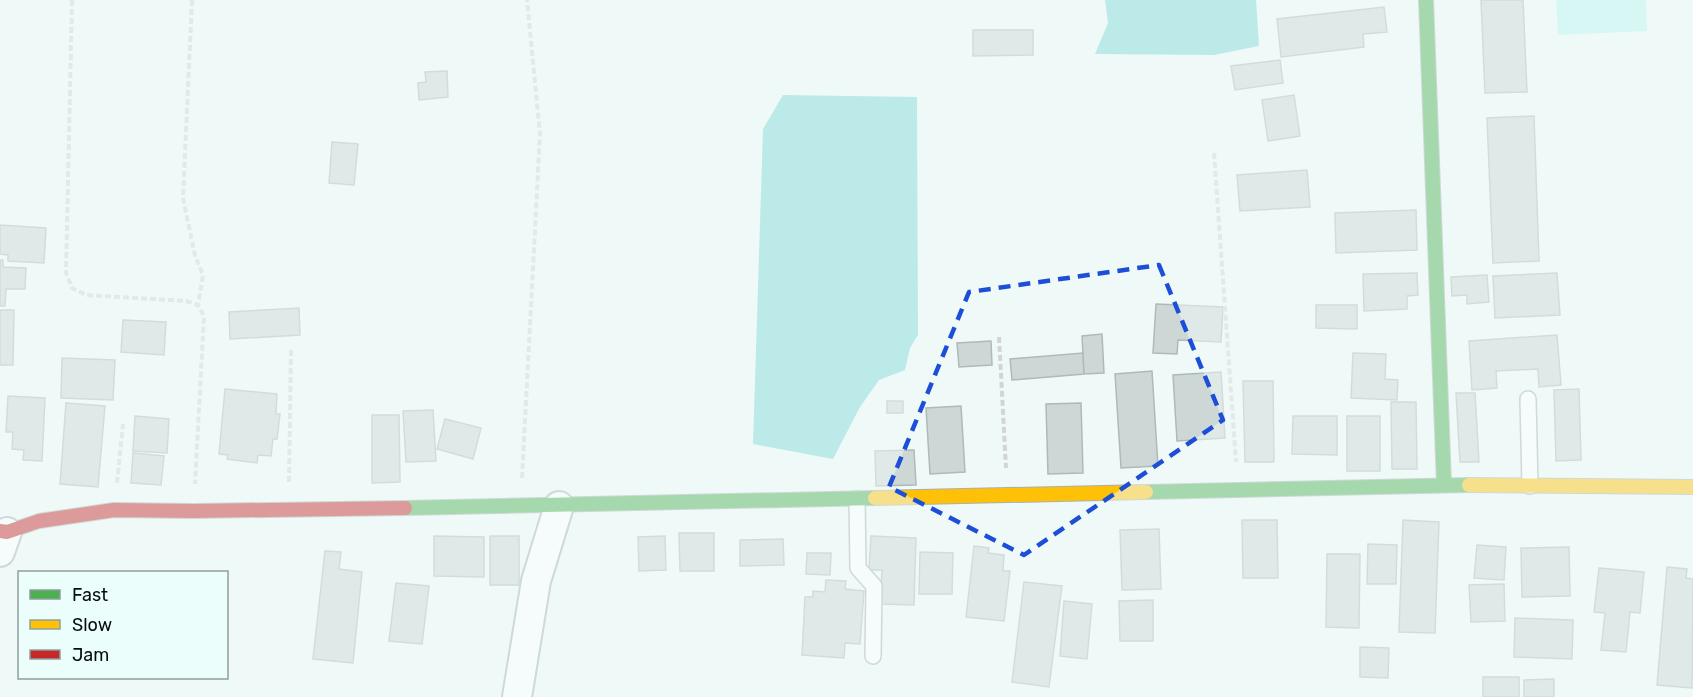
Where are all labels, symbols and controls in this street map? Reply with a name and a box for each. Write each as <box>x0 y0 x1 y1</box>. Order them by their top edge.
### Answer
legend <box>18 571 228 679</box>
text: Fast <box>72 584 108 606</box>
text: Slow <box>72 614 112 636</box>
text: Jam <box>72 644 109 666</box>

